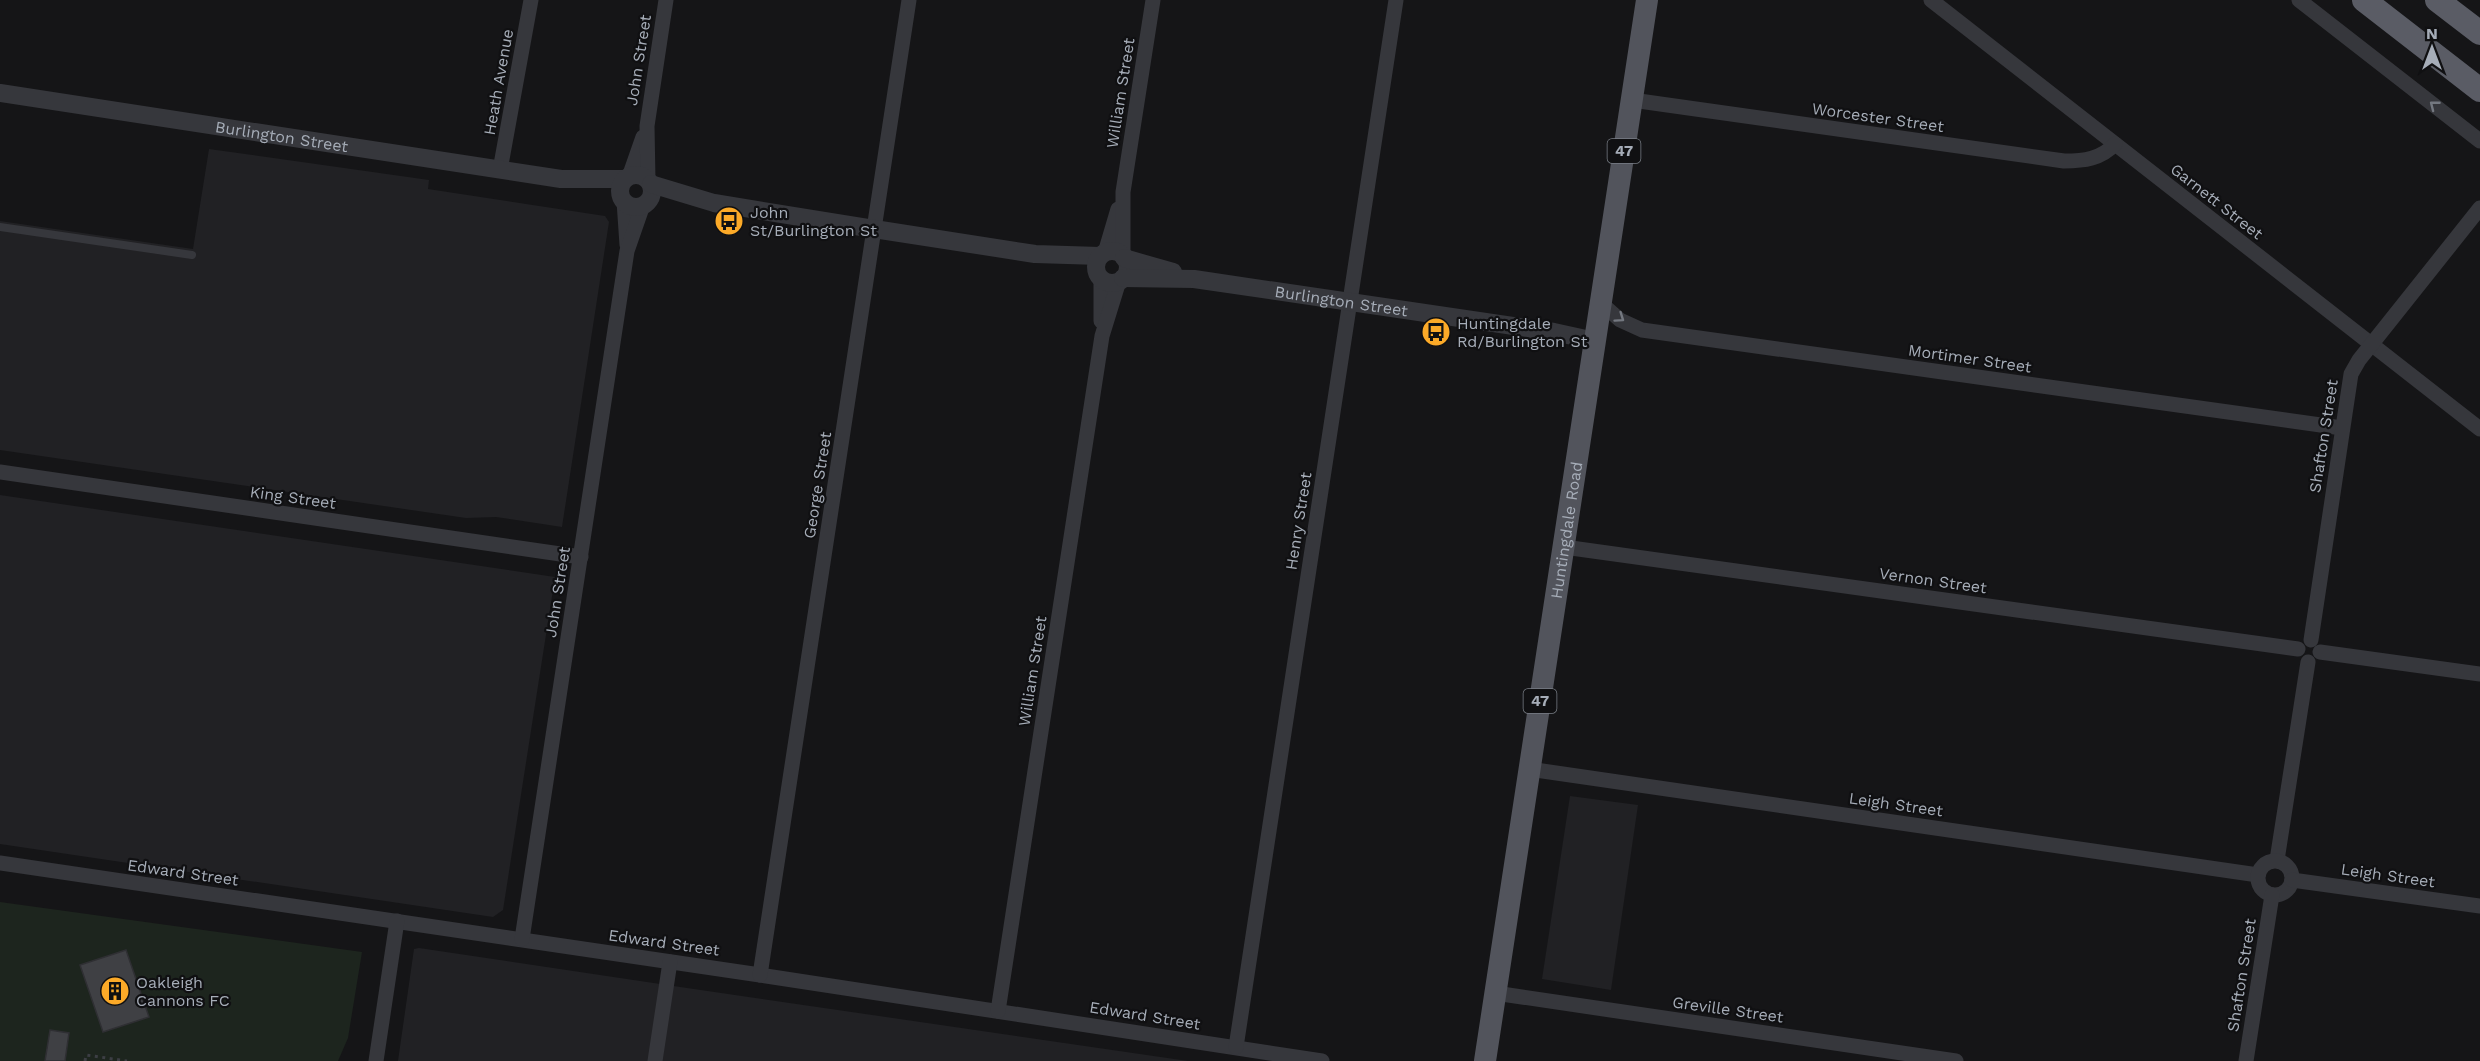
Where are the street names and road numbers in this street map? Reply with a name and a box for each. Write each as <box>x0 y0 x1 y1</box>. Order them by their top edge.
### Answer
street label: John Street <box>622 13 655 107</box>
street label: Heath Avenue <box>480 27 517 137</box>
street label: William Street <box>1102 36 1139 150</box>
street label: Worcester Street <box>1811 99 1945 136</box>
street label: Burlington Street <box>214 117 350 156</box>
road number: 47 <box>1608 139 1640 163</box>
street label: Garnett Street <box>2167 159 2267 244</box>
street label: Burlington Street <box>1273 282 1409 320</box>
street label: Mortimer Street <box>1907 340 2033 377</box>
street label: Shafton Street <box>2305 378 2342 494</box>
street label: George Street <box>800 430 835 540</box>
street label: Huntingdale Road <box>1547 460 1586 600</box>
street label: Henry Street <box>1281 471 1316 571</box>
street label: King Street <box>249 482 338 513</box>
street label: John Street <box>541 545 574 639</box>
street label: Vernon Street <box>1878 564 1988 597</box>
street label: William Street <box>1014 614 1051 728</box>
road number: 47 <box>1524 689 1556 713</box>
street label: Leigh Street <box>1848 788 1945 821</box>
street label: Edward Street <box>126 855 240 890</box>
street label: Leigh Street <box>2340 859 2437 892</box>
street label: Shafton Street <box>2223 917 2260 1033</box>
street label: Edward Street <box>607 925 721 960</box>
street label: Greville Street <box>1671 992 1785 1027</box>
street label: Edward Street <box>1088 997 1202 1034</box>

